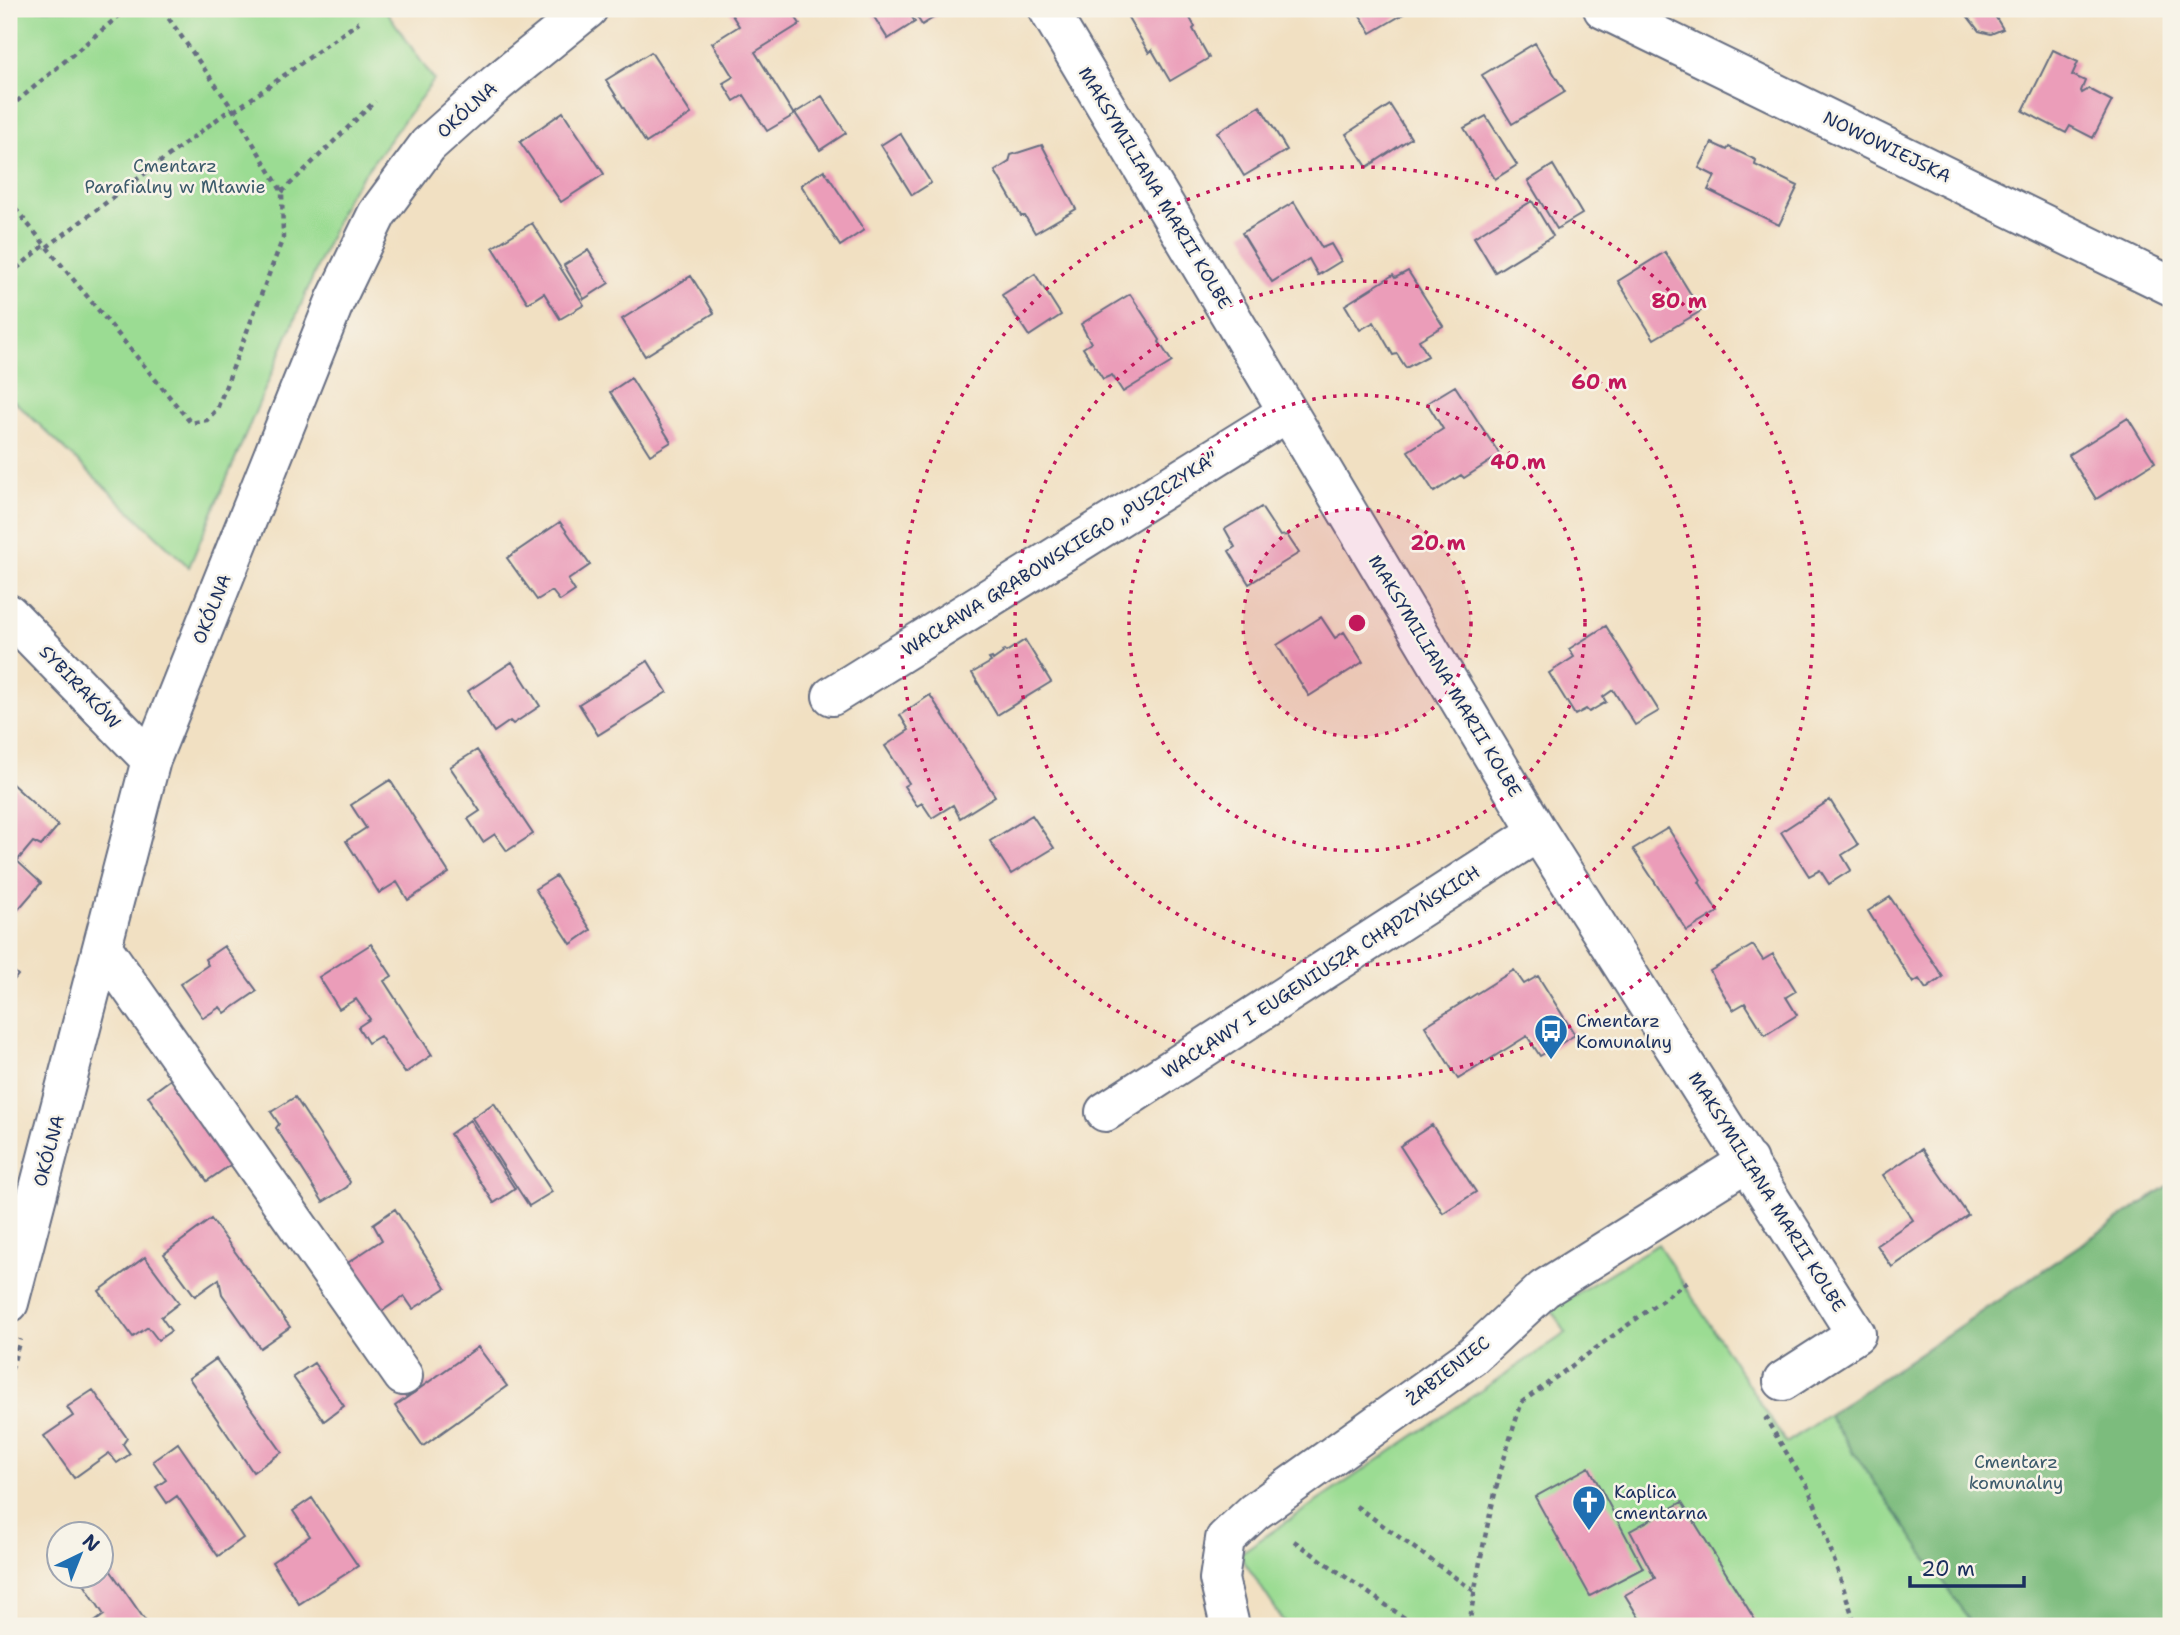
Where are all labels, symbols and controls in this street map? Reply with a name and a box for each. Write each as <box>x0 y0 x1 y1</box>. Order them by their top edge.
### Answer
street label: MAKSYMILIANA MARII KOLBE <box>1073 62 1237 314</box>
street label: OKÓLNA <box>432 77 502 143</box>
street label: NOWOWIEJSKA <box>1819 106 1955 188</box>
park label: Cmentarz Parafialny w Mławie <box>84 154 266 199</box>
text: 80 m <box>1651 287 1707 315</box>
text: 60 m <box>1571 368 1627 396</box>
street label: WACŁAWA GRABOWSKIEGO „PUSZCZYKA” <box>897 446 1223 662</box>
text: 40 m <box>1490 448 1546 476</box>
text: 20 m <box>1410 529 1466 557</box>
street label: MAKSYMILIANA MARII KOLBE <box>1363 550 1527 802</box>
street label: OKÓLNA <box>187 571 237 647</box>
centre of rings <box>1345 611 1369 635</box>
street label: SYBIRAKÓW <box>34 640 126 734</box>
street label: WACŁAWY I EUGENIUSZA CHĄDZYŃSKICH <box>1157 860 1485 1084</box>
place label: Cmentarz Komunalny <box>1576 1009 1672 1054</box>
bus stop icon: Cmentarz Komunalny <box>1532 1012 1570 1061</box>
street label: MAKSYMILIANA MARII KOLBE <box>1683 1067 1851 1317</box>
street label: OKÓLNA <box>28 1113 70 1189</box>
street label: ŻABIENIEC <box>1401 1331 1495 1411</box>
park label: Cmentarz komunalny <box>1969 1450 2063 1495</box>
place label: Kaplica cmentarna <box>1614 1480 1707 1525</box>
church icon: Kaplica cmentarna <box>1570 1483 1608 1532</box>
north arrow <box>46 1520 116 1590</box>
text: N <box>77 1529 105 1557</box>
scale bar <box>1910 1544 2024 1588</box>
text: 20 m <box>1921 1555 1975 1583</box>

